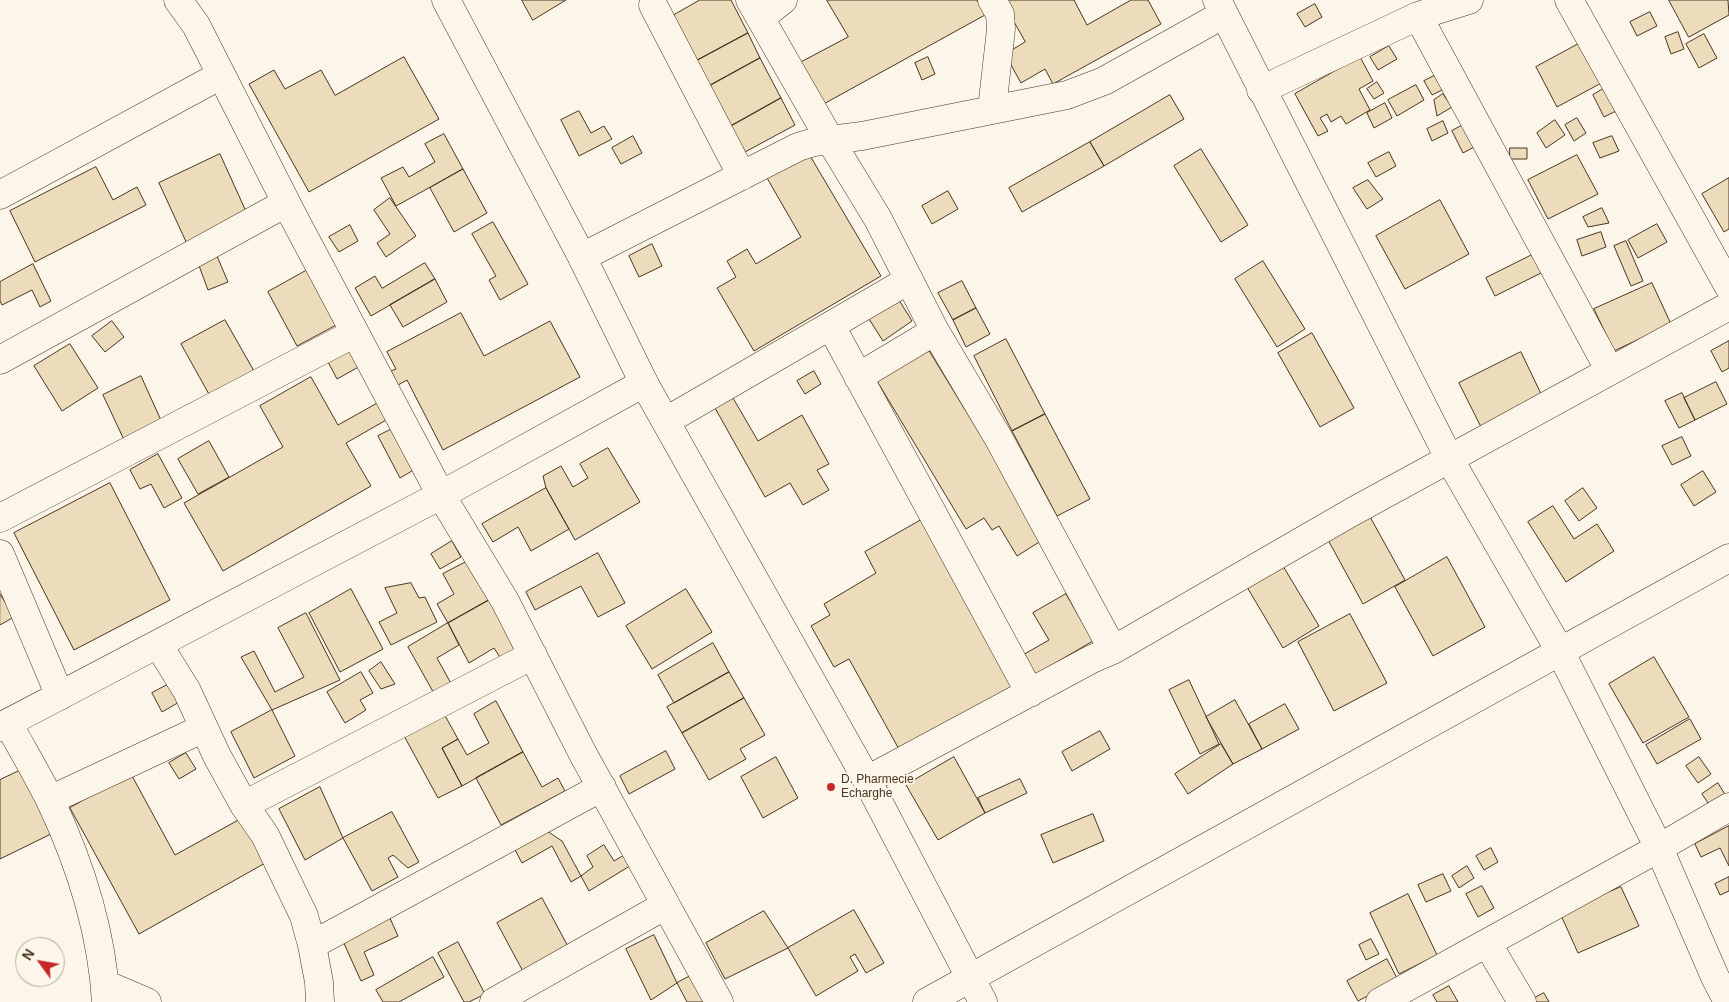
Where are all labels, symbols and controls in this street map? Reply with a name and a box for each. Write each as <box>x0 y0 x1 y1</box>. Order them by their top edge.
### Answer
place label: D. Pharmecie Echarghe <box>841 773 914 801</box>
marker: D. Pharmecie Echarghe <box>825 781 837 793</box>
north arrow <box>15 937 65 987</box>
text: N <box>19 946 38 963</box>

